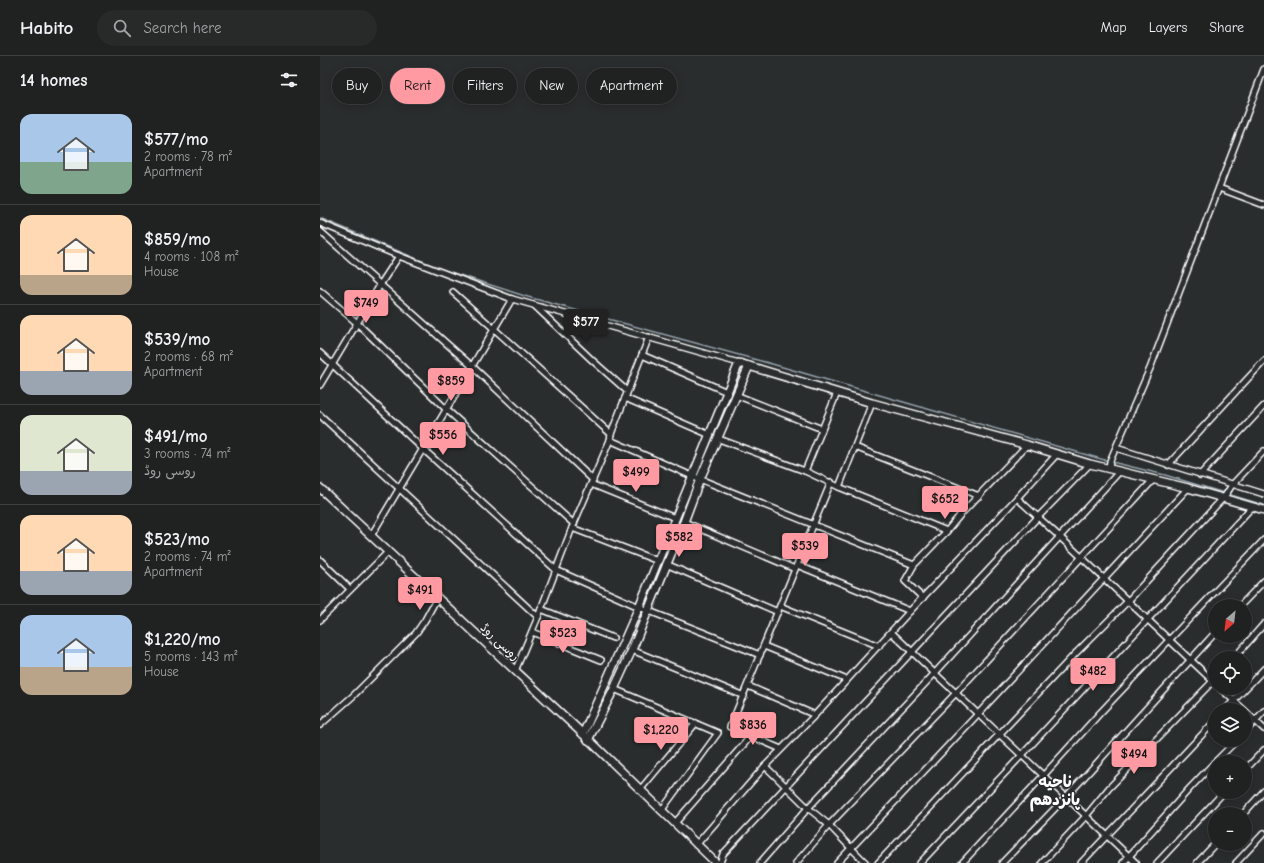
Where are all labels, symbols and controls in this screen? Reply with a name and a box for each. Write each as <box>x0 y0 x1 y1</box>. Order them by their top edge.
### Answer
search box <box>97 10 377 46</box>
text: Habito <box>20 17 73 39</box>
icon: search <box>111 17 133 39</box>
text: Search here <box>143 19 221 37</box>
text: Map <box>1100 19 1127 36</box>
text: Layers <box>1149 19 1187 36</box>
text: Share <box>1209 19 1244 36</box>
chip: Buy <box>332 68 382 104</box>
chip: Rent <box>390 68 445 104</box>
chip: Filters <box>453 68 517 104</box>
chip: New <box>525 68 578 104</box>
chip: Apartment <box>586 68 677 104</box>
icon: filters <box>278 69 300 91</box>
text: 14 homes <box>20 71 87 90</box>
icon: home <box>52 130 100 178</box>
text: $577/mo <box>144 130 208 149</box>
text: 2 rooms · 78 m² <box>144 149 232 164</box>
text: Apartment <box>144 164 202 179</box>
text: $859/mo <box>144 230 211 249</box>
icon: home <box>52 231 100 279</box>
text: 4 rooms · 108 m² <box>144 249 239 264</box>
text: House <box>144 264 179 279</box>
pin: $749 <box>342 290 390 324</box>
text: $749 <box>353 295 379 310</box>
pin: $577 <box>562 309 610 343</box>
text: $577 <box>573 314 599 329</box>
text: $539/mo <box>144 330 210 349</box>
icon: home <box>52 331 100 379</box>
text: 2 rooms · 68 m² <box>144 349 233 364</box>
text: Apartment <box>144 364 202 379</box>
pin: $859 <box>427 368 475 402</box>
text: $859 <box>437 373 465 388</box>
pin: $556 <box>419 422 467 456</box>
text: $491/mo <box>144 427 208 446</box>
text: $556 <box>429 427 457 442</box>
icon: home <box>52 431 100 479</box>
text: 3 rooms · 74 m² <box>144 446 230 461</box>
pin: $499 <box>612 459 660 493</box>
text: روسی روڈ <box>144 463 196 478</box>
text: $499 <box>622 464 650 479</box>
pin: $652 <box>921 486 969 520</box>
text: $652 <box>931 491 959 506</box>
pin: $582 <box>655 524 703 558</box>
text: $582 <box>665 529 693 544</box>
text: $523/mo <box>144 530 210 549</box>
icon: home <box>52 531 100 579</box>
pin: $539 <box>781 533 829 567</box>
text: $539 <box>791 538 819 553</box>
text: 2 rooms · 74 m² <box>144 549 231 564</box>
text: Apartment <box>144 564 202 579</box>
pin: $491 <box>396 577 444 611</box>
text: $491 <box>407 582 433 597</box>
north arrow <box>1208 599 1252 643</box>
map controls <box>1208 599 1252 851</box>
pin: $523 <box>539 620 587 654</box>
street label: روسی روڈ <box>477 621 522 664</box>
text: $523 <box>549 625 577 640</box>
text: $1,220/mo <box>144 630 221 649</box>
icon: home <box>52 631 100 679</box>
text: 5 rooms · 143 m² <box>144 649 238 664</box>
button: locate <box>1208 651 1252 695</box>
pin: $482 <box>1069 658 1117 692</box>
text: $482 <box>1079 663 1107 678</box>
text: House <box>144 664 179 679</box>
button: layers <box>1208 703 1252 747</box>
pin: $836 <box>729 712 777 746</box>
pin: $1,220 <box>628 717 694 751</box>
text: $836 <box>739 717 767 732</box>
text: $1,220 <box>643 722 679 737</box>
pin: $494 <box>1110 741 1158 775</box>
text: $494 <box>1121 746 1147 761</box>
button: + <box>1208 755 1252 799</box>
district label: ناحیه پانزدهم <box>1030 773 1081 812</box>
button: − <box>1208 807 1252 851</box>

